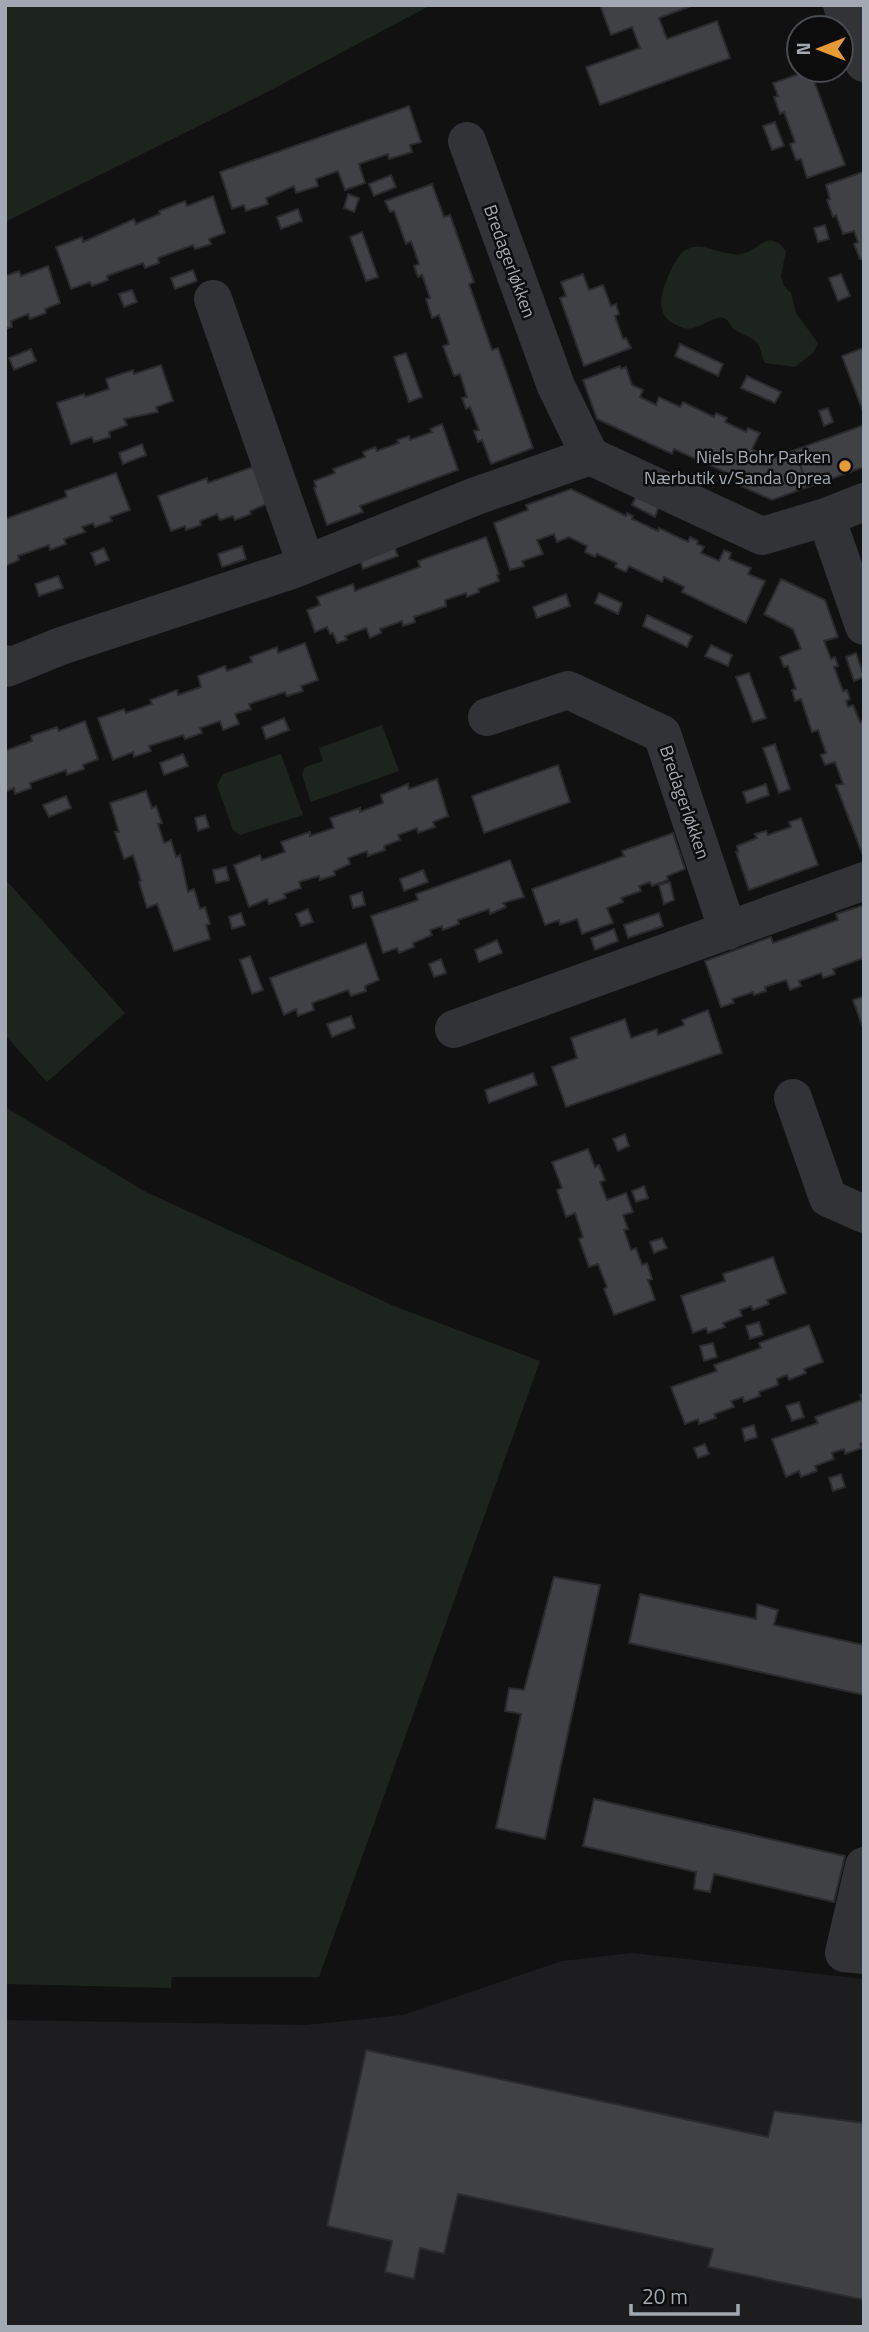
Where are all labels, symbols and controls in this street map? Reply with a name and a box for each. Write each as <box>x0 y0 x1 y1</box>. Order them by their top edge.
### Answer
north arrow <box>785 14 855 84</box>
text: N <box>788 42 817 56</box>
street label: Bredagerløkken <box>477 201 543 321</box>
place label: Niels Bohr Parken Nærbutik v/Sanda Oprea <box>644 443 831 491</box>
marker: Niels Bohr Parken Nærbutik v/Sanda Oprea <box>837 458 853 474</box>
street label: Bredagerløkken <box>653 741 717 863</box>
scale bar <box>631 2272 738 2316</box>
text: 20 m <box>642 2280 688 2312</box>

